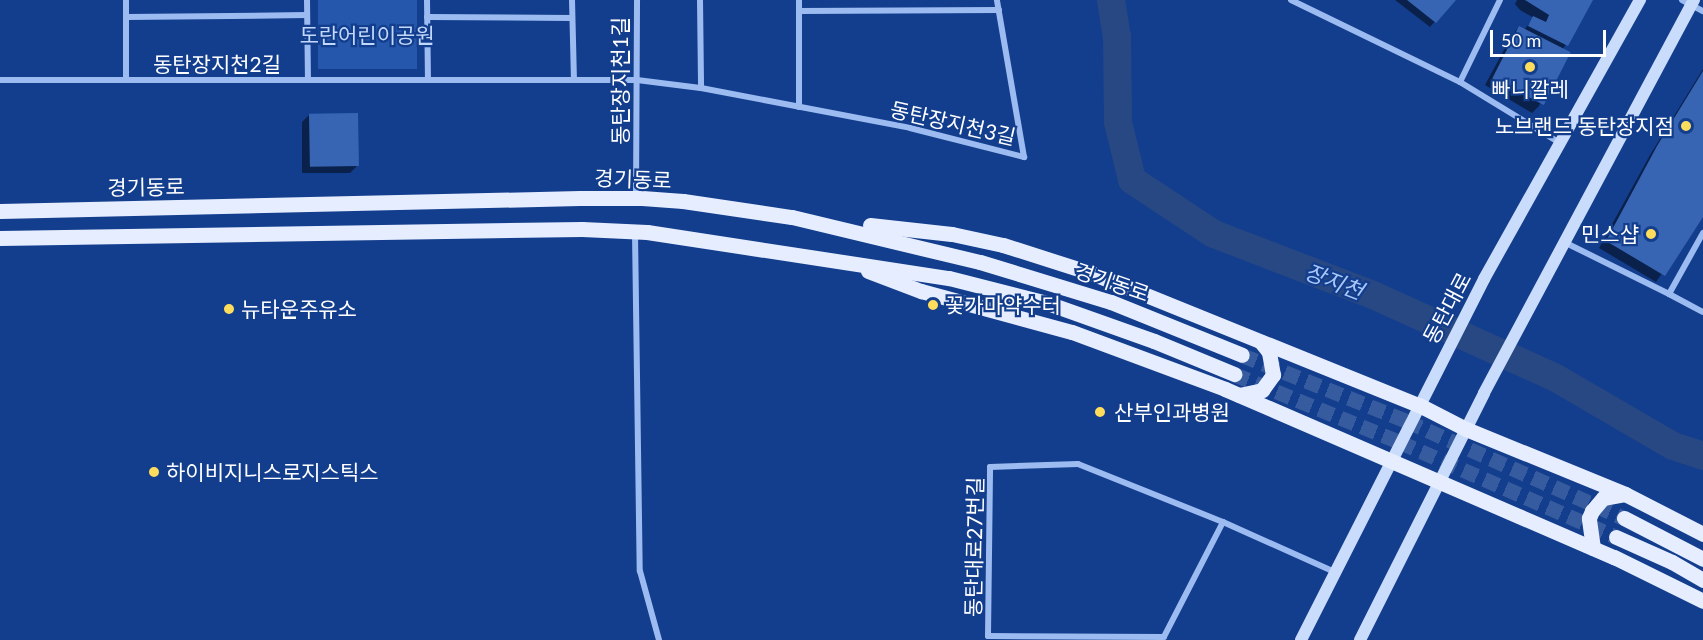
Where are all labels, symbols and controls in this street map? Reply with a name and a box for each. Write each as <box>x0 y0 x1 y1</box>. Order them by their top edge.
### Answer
street label: 동탄장지천1길 <box>607 17 633 145</box>
scale bar <box>1493 18 1608 56</box>
park label: 도란어린이공원 <box>299 22 435 48</box>
text: 50 m <box>1501 29 1541 51</box>
street label: 동탄장지천2길 <box>153 51 281 77</box>
marker: 빠니깔레 <box>1523 60 1537 74</box>
place label: 빠니깔레 <box>1491 76 1569 102</box>
street label: 동탄장지천3길 <box>888 96 1018 150</box>
place label: 노브랜드 동탄장지점 <box>1495 113 1674 139</box>
marker: 노브랜드 동탄장지점 <box>1679 119 1693 133</box>
street label: 경기동로 <box>594 165 672 193</box>
street label: 경기동로 <box>107 174 185 200</box>
place label: 민스샵 <box>1581 221 1639 247</box>
marker: 민스샵 <box>1644 227 1658 241</box>
street label: 경기동로 <box>1071 258 1153 306</box>
water label: 장지천 <box>1301 258 1367 304</box>
street label: 동탄대로 <box>1418 268 1476 348</box>
place label: 꽃가마약수터 <box>945 292 1061 318</box>
place label: 뉴타운주유소 <box>241 296 357 322</box>
marker: 꽃가마약수터 <box>926 298 940 312</box>
marker: 뉴타운주유소 <box>222 302 236 316</box>
place label: 산부인과병원 <box>1114 399 1230 425</box>
marker: 산부인과병원 <box>1091 403 1109 421</box>
place label: 하이비지니스로지스틱스 <box>166 459 379 485</box>
marker: 하이비지니스로지스틱스 <box>147 465 161 479</box>
street label: 동탄대로27번길 <box>960 477 988 617</box>

